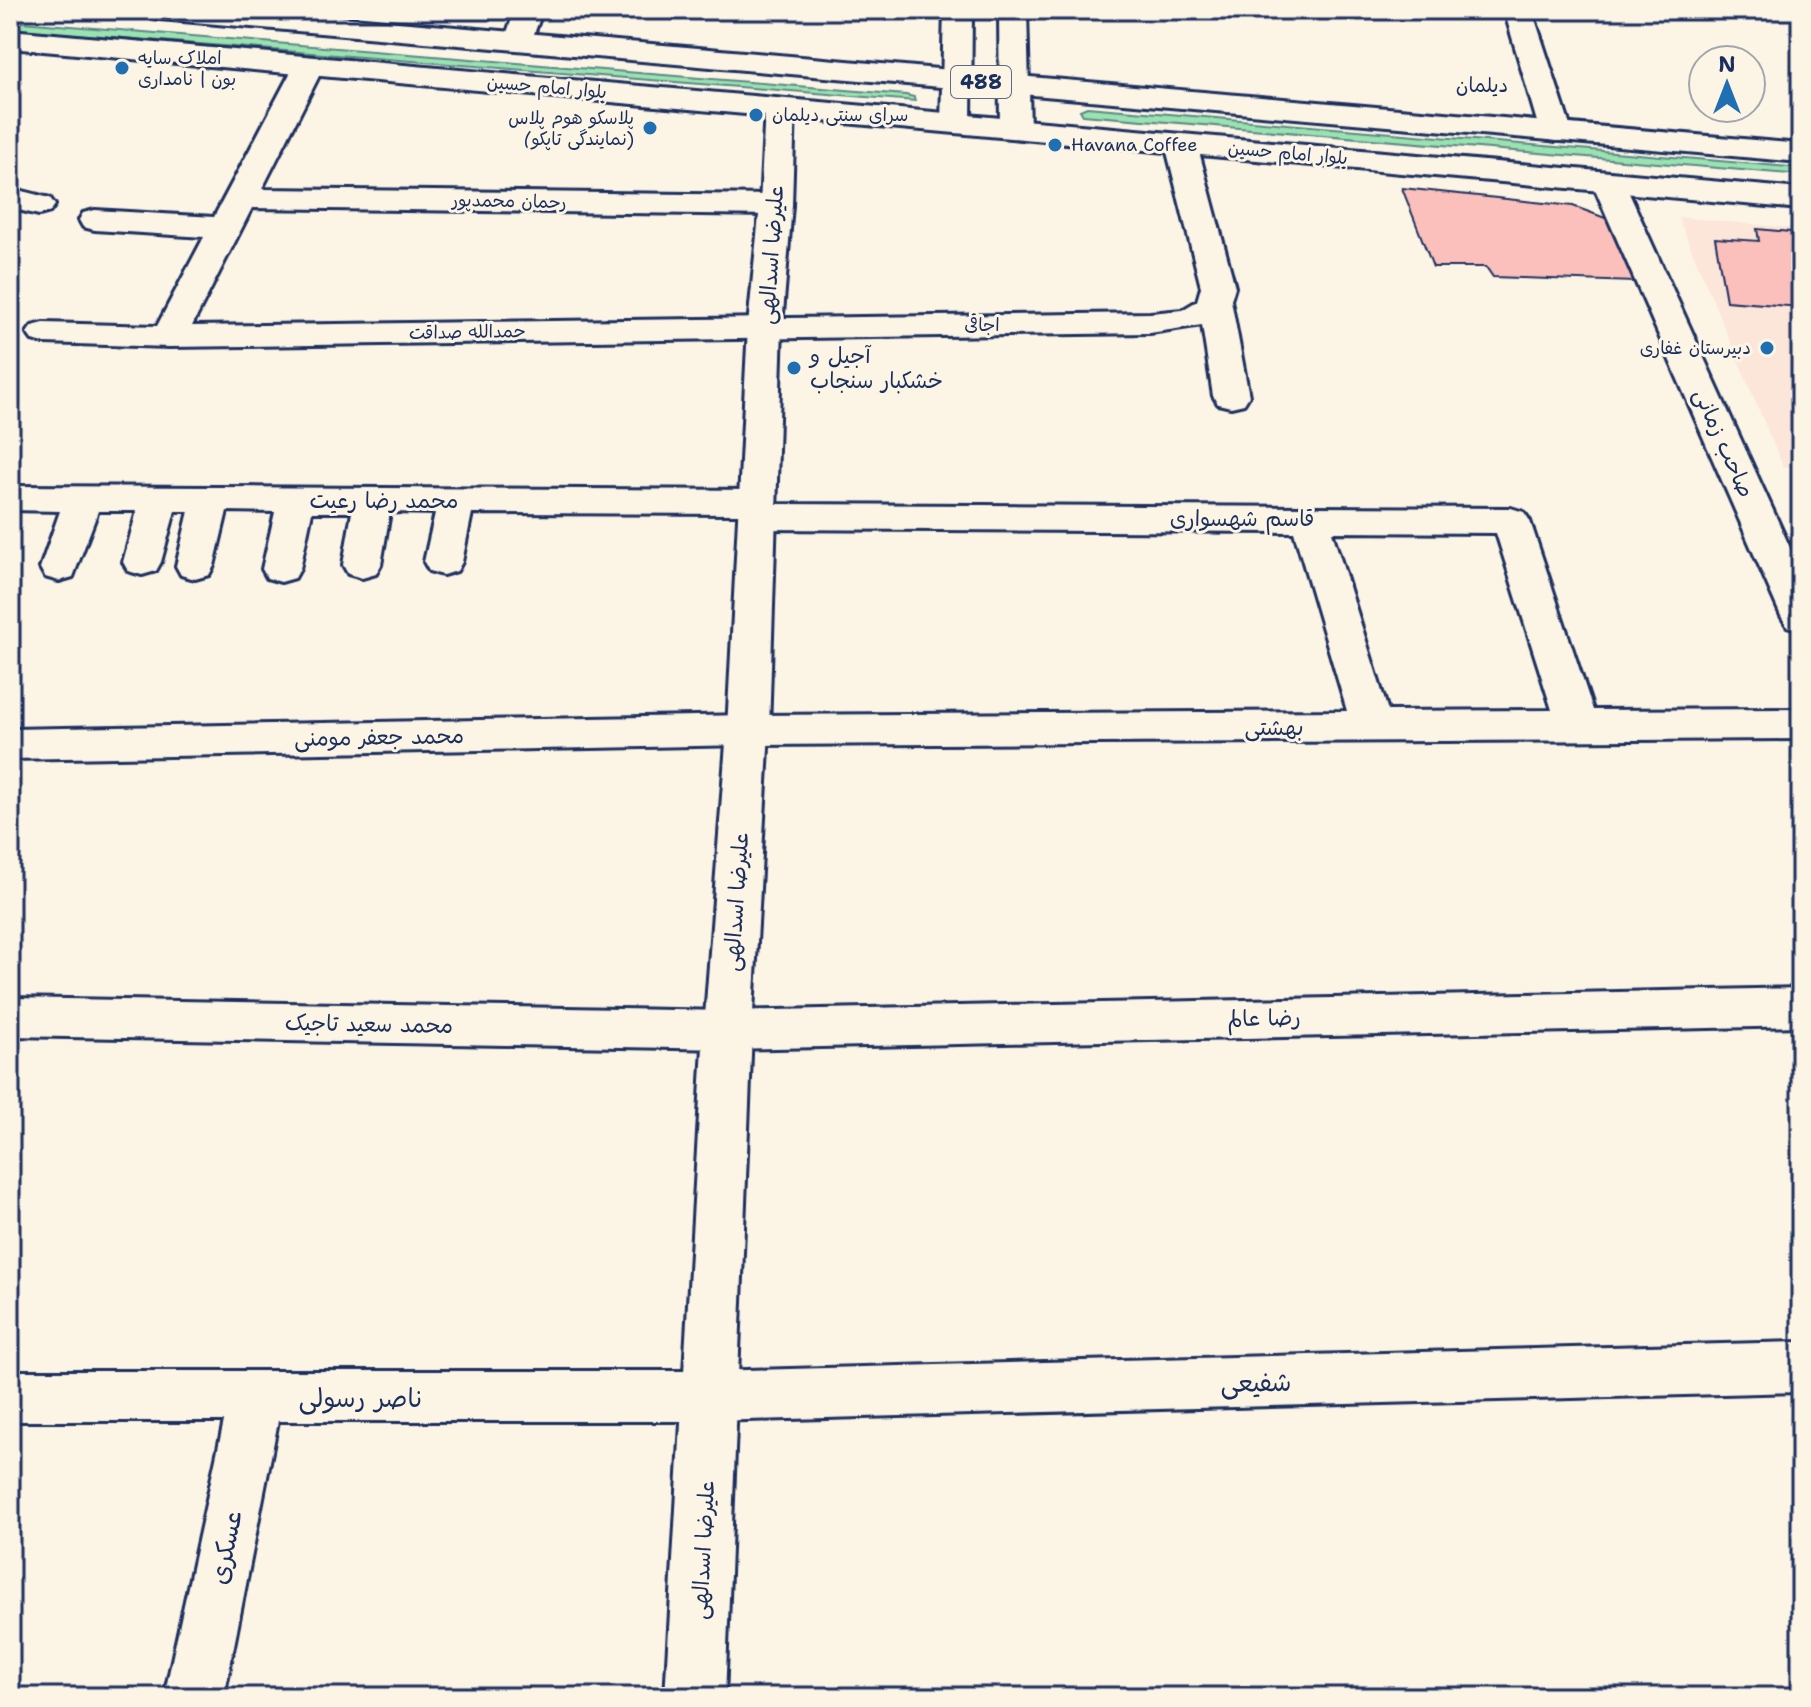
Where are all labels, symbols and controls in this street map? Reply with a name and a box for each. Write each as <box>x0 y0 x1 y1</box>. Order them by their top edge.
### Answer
north arrow <box>1687 44 1767 124</box>
place label: املاک سایه بون | نامداری <box>138 46 236 91</box>
text: N <box>1718 50 1736 79</box>
marker: املاک سایه بون | نامداری <box>113 59 131 77</box>
road number: 488 <box>951 66 1011 98</box>
street label: بلوار امام حسین <box>486 70 608 106</box>
district label: دیلمان <box>1456 72 1508 98</box>
place label: سرای سنتی دیلمان <box>772 103 908 127</box>
place label: پلاسکو هوم پلاس (نمایندگی تاپکو) <box>508 106 634 151</box>
marker: سرای سنتی دیلمان <box>747 106 765 124</box>
marker: پلاسکو هوم پلاس (نمایندگی تاپکو) <box>641 119 659 137</box>
place label: Havana Coffee <box>1071 133 1198 157</box>
marker: Havana Coffee <box>1046 136 1064 154</box>
street label: بلوار امام حسین <box>1227 136 1349 172</box>
street label: علیرضا اسدالهی <box>752 184 790 326</box>
street label: رحمان محمدپور <box>450 188 567 214</box>
street label: اجاقی <box>964 313 1000 337</box>
street label: حمدالله صداقت <box>409 319 526 345</box>
place label: دبیرستان غفاری <box>1640 336 1751 360</box>
marker: دبیرستان غفاری <box>1758 339 1776 357</box>
place label: آجیل و خشکبار سنجاب <box>808 341 943 395</box>
marker: آجیل و خشکبار سنجاب <box>785 359 803 377</box>
street label: صاحب زمانی <box>1687 384 1761 502</box>
street label: محمد رضا رعیت <box>310 486 458 515</box>
street label: قاسم شهسواری <box>1170 504 1314 535</box>
street label: بهشتی <box>1244 713 1304 742</box>
street label: محمد جعفر مومنی <box>294 721 464 753</box>
street label: علیرضا اسدالهی <box>717 831 755 973</box>
street label: رضا عالم <box>1227 1003 1301 1036</box>
street label: محمد سعید تاجیک <box>285 1008 453 1040</box>
street label: شفیعی <box>1220 1364 1292 1400</box>
street label: ناصر رسولی <box>299 1380 423 1415</box>
street label: علیرضا اسدالهی <box>685 1480 721 1620</box>
street label: عسکری <box>200 1507 250 1587</box>

